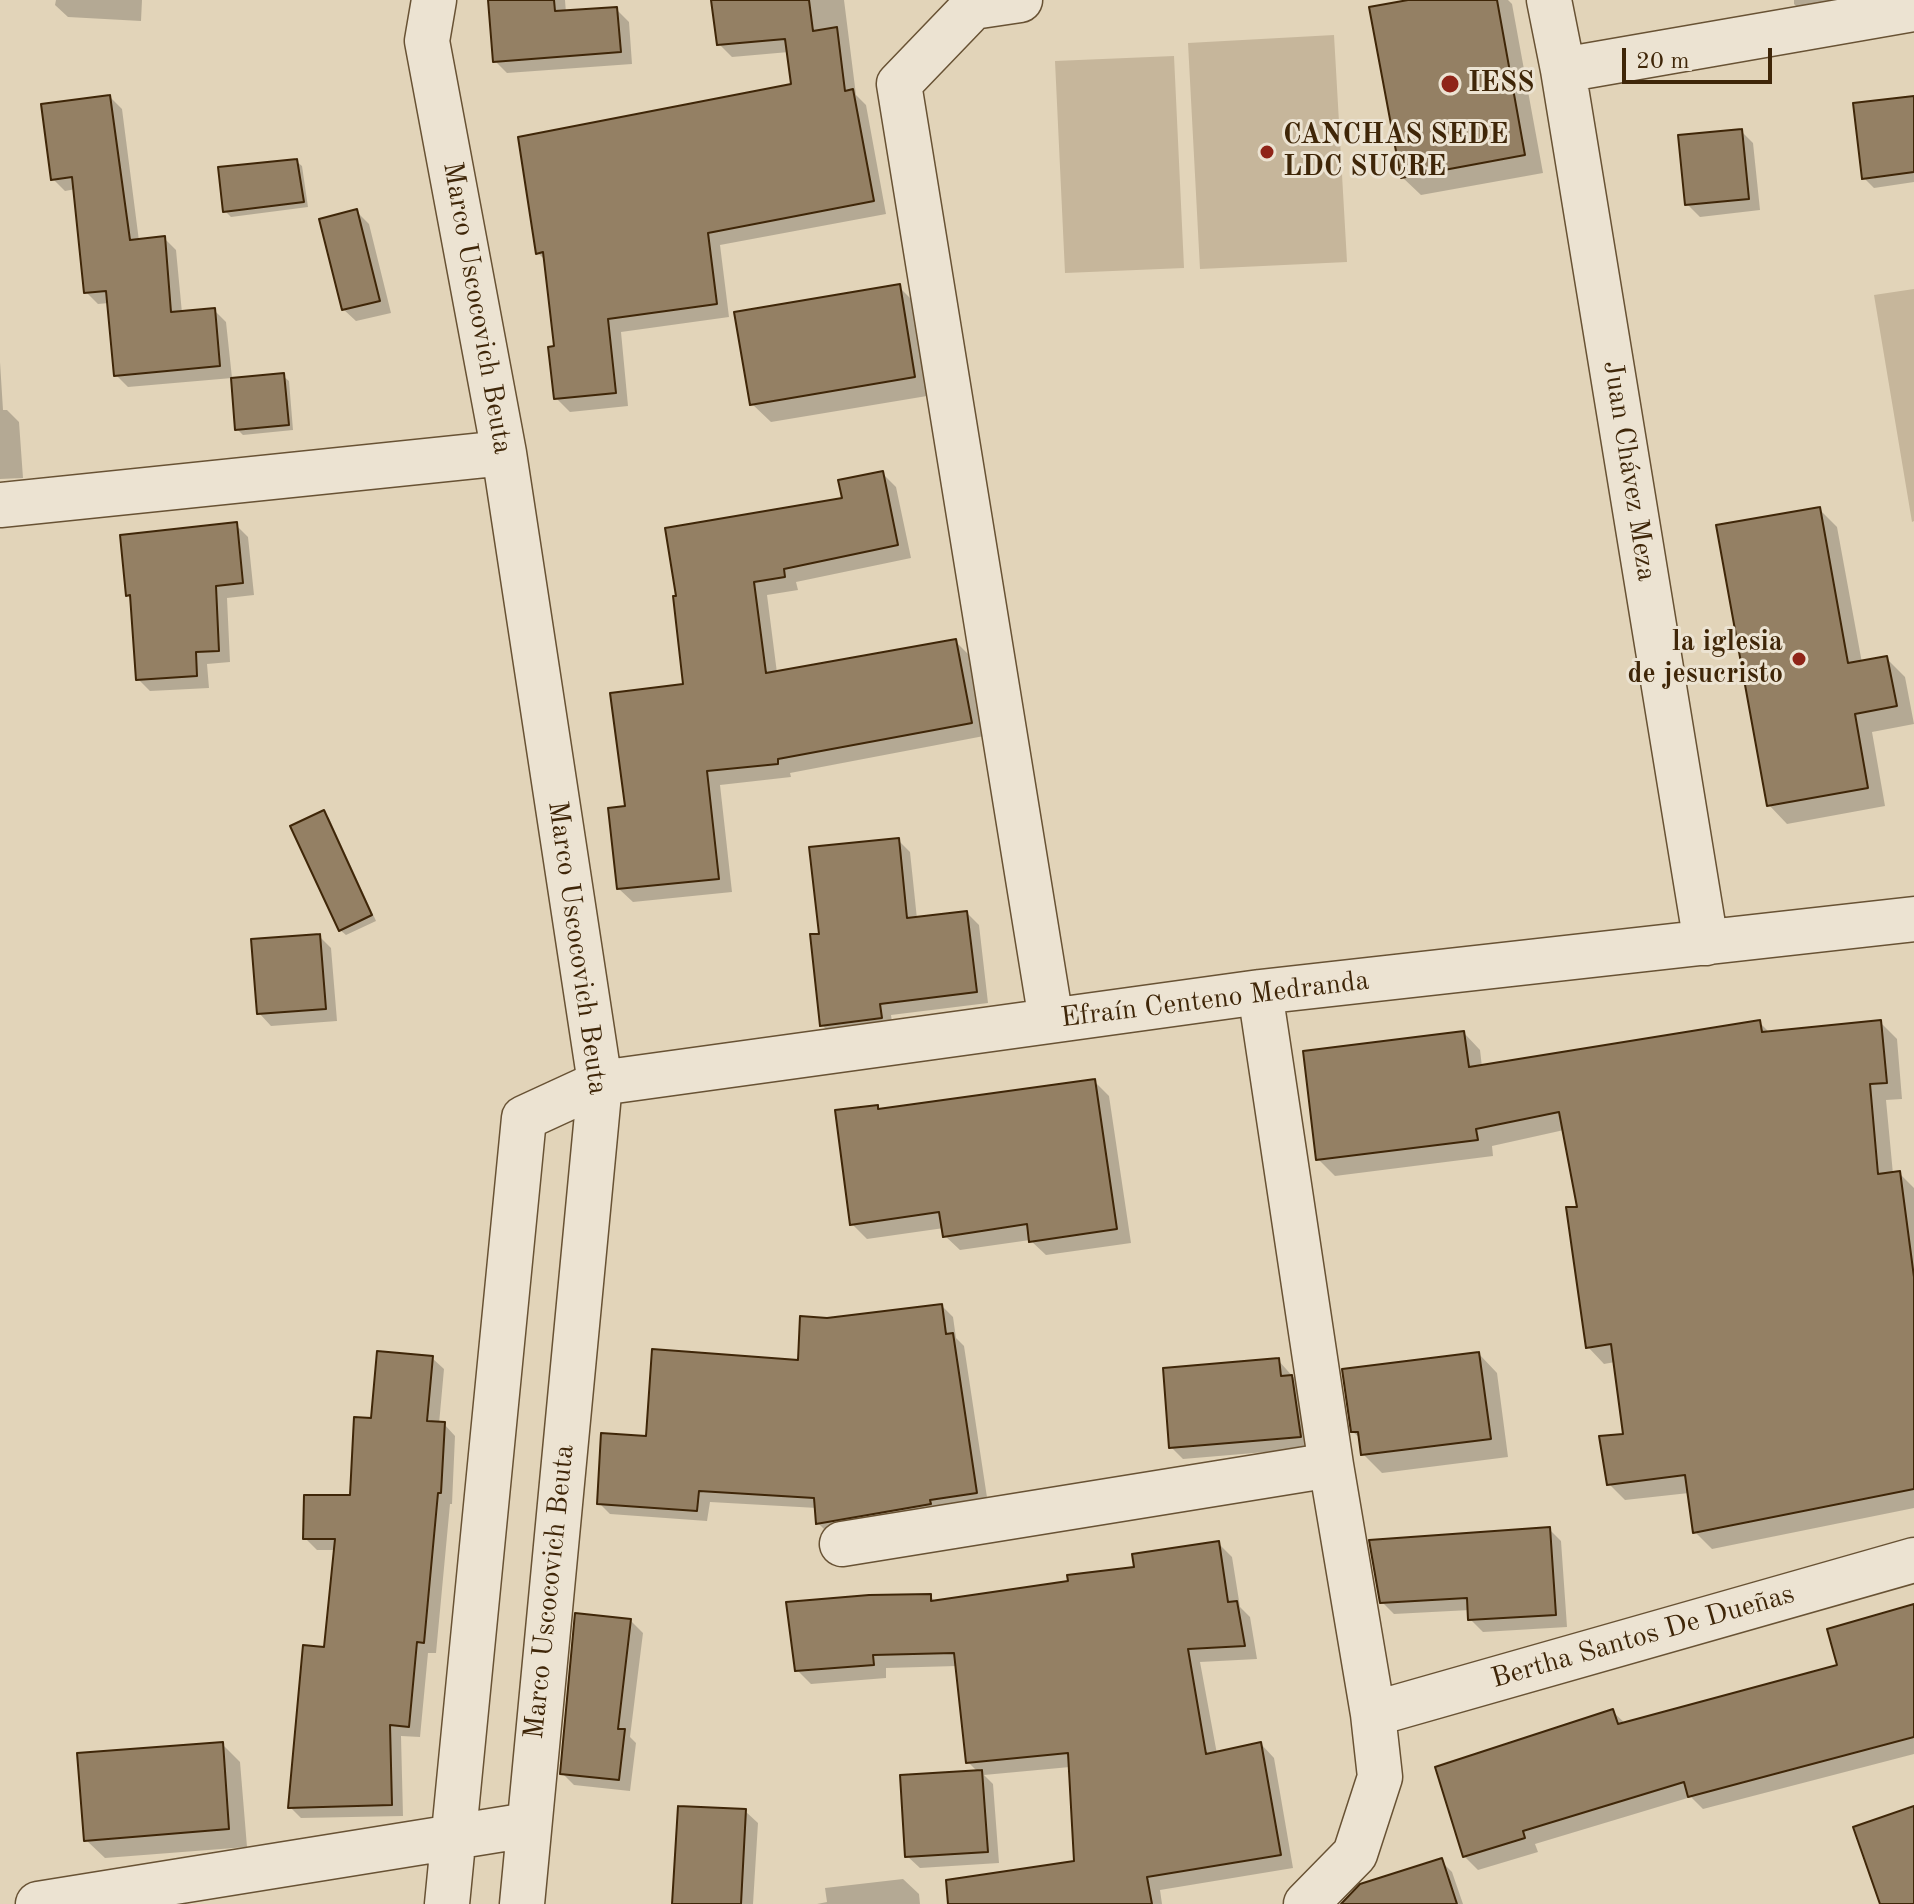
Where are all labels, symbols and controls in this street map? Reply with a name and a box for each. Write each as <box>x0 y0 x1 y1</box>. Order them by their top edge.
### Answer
scale bar <box>1626 32 1776 82</box>
text: 20 m <box>1636 50 1690 74</box>
place label: IESS <box>1468 67 1534 101</box>
marker: IESS <box>1439 73 1461 95</box>
place label: CANCHAS SEDE LDC SUCRE <box>1283 119 1508 185</box>
marker: CANCHAS SEDE LDC SUCRE <box>1258 143 1276 161</box>
street label: Marco Uscocovich Beuta <box>435 159 519 457</box>
street label: Juan Chávez Meza <box>1595 358 1663 584</box>
place label: la iglesia de jesucristo <box>1627 626 1783 692</box>
marker: la iglesia de jesucristo <box>1790 650 1808 668</box>
street label: Marco Uscocovich Beuta <box>540 799 614 1097</box>
street label: Efraín Centeno Medranda <box>1059 964 1371 1036</box>
street label: Marco Uscocovich Beuta <box>518 1443 582 1741</box>
street label: Bertha Santos De Dueñas <box>1488 1578 1798 1696</box>

